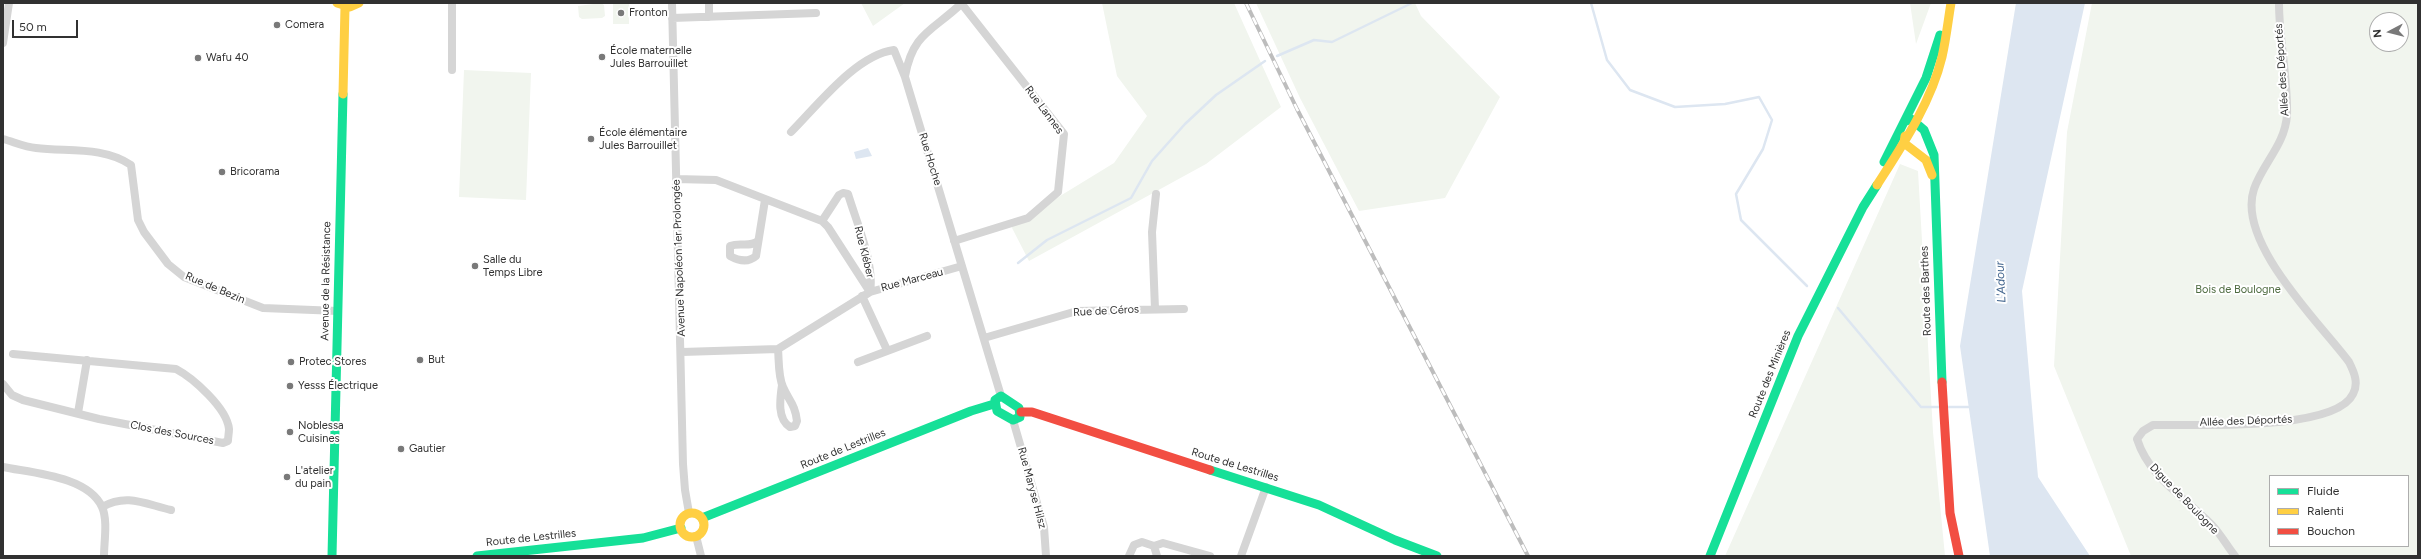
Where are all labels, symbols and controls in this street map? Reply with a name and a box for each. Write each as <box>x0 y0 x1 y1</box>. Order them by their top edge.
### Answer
place label: Fronton <box>629 6 668 20</box>
marker: Fronton <box>616 8 626 18</box>
scale bar <box>14 12 80 38</box>
north arrow <box>2369 12 2409 52</box>
place label: Comera <box>285 18 324 32</box>
text: 50 m <box>19 20 47 34</box>
marker: Comera <box>272 20 282 30</box>
street label: Allée des Déportés <box>2272 23 2292 117</box>
text: N <box>2371 28 2385 38</box>
place label: École maternelle Jules Barrouillet <box>610 44 692 70</box>
place label: Wafu 40 <box>206 51 249 65</box>
marker: École maternelle Jules Barrouillet <box>597 52 607 62</box>
marker: Wafu 40 <box>193 53 203 63</box>
street label: Rue Lannes <box>1022 83 1066 137</box>
place label: École élémentaire Jules Barrouillet <box>599 126 687 152</box>
street label: Rue Hoche <box>916 131 944 187</box>
marker: École élémentaire Jules Barrouillet <box>586 134 596 144</box>
place label: Bricorama <box>230 165 280 179</box>
marker: Bricorama <box>217 167 227 177</box>
street label: Avenue Napoléon 1er Prolongée <box>670 179 688 337</box>
street label: Avenue de la Résistance <box>318 221 334 341</box>
street label: Rue Kléber <box>851 225 877 279</box>
street label: Route des Barthes <box>1918 246 1934 336</box>
place label: Salle du Temps Libre <box>483 253 543 279</box>
marker: Salle du Temps Libre <box>470 261 480 271</box>
water label: L'Adour <box>1993 261 2009 303</box>
street label: Rue Marceau <box>879 265 945 295</box>
street label: Rue de Bezin <box>183 269 247 307</box>
park label: Bois de Boulogne <box>2195 283 2281 297</box>
street label: Rue de Céros <box>1073 303 1139 319</box>
street label: Route des Minières <box>1746 328 1794 420</box>
place label: But <box>428 353 445 367</box>
place label: Protec Stores <box>299 355 366 369</box>
marker: But <box>415 355 425 365</box>
marker: Protec Stores <box>286 357 296 367</box>
place label: Yesss Électrique <box>298 379 378 393</box>
marker: Yesss Électrique <box>285 381 295 391</box>
street label: Allée des Déportés <box>2199 413 2293 429</box>
street label: Clos des Sources <box>129 418 215 448</box>
place label: Noblessa Cuisines <box>298 419 344 445</box>
street label: Route de Lestrilles <box>798 426 888 472</box>
marker: Noblessa Cuisines <box>285 427 295 437</box>
place label: Gautier <box>409 442 446 456</box>
marker: Gautier <box>396 444 406 454</box>
street label: Route de Lestrilles <box>1190 445 1280 485</box>
street label: Rue Maryse Hilsz <box>1015 446 1049 530</box>
street label: Digue de Boulogne <box>2147 461 2221 537</box>
place label: L'atelier du pain <box>295 464 333 490</box>
marker: L'atelier du pain <box>282 472 292 482</box>
legend <box>2269 475 2409 547</box>
text: Fluide <box>2307 484 2339 498</box>
text: Ralenti <box>2307 504 2344 518</box>
text: Bouchon <box>2307 524 2355 538</box>
street label: Route de Lestrilles <box>485 527 577 549</box>

